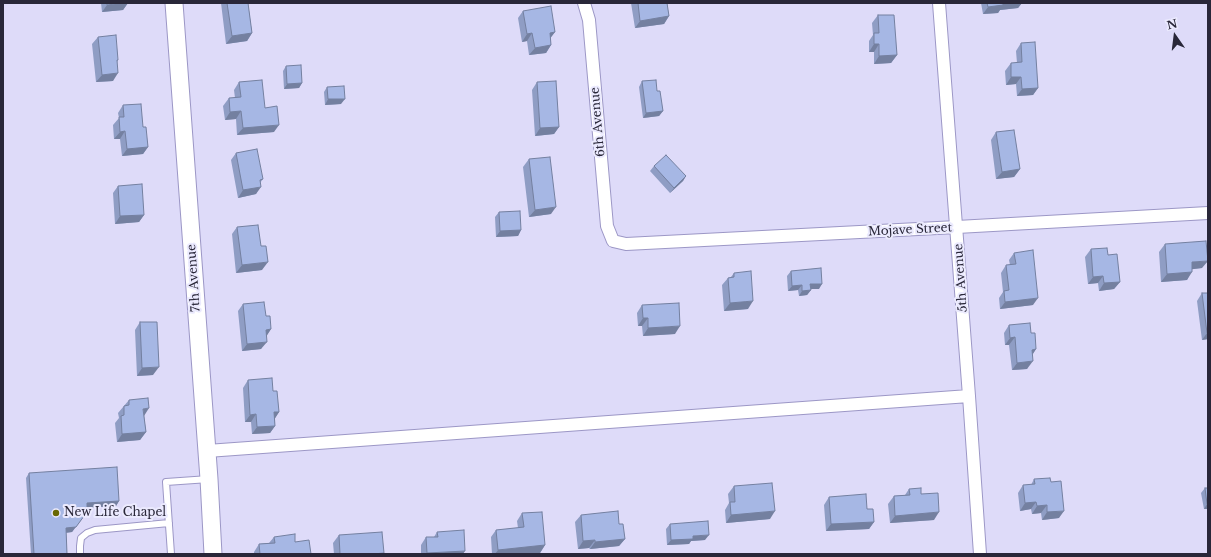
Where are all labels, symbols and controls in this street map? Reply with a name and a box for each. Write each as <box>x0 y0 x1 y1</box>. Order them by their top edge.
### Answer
north arrow <box>1155 16 1195 56</box>
text: N <box>1165 16 1179 32</box>
street label: 6th Avenue <box>588 87 608 157</box>
street label: Mojave Street <box>868 221 952 239</box>
street label: 5th Avenue <box>951 243 971 313</box>
street label: 7th Avenue <box>184 244 204 312</box>
place label: New Life Chapel <box>64 506 166 520</box>
marker: New Life Chapel <box>51 508 61 518</box>

